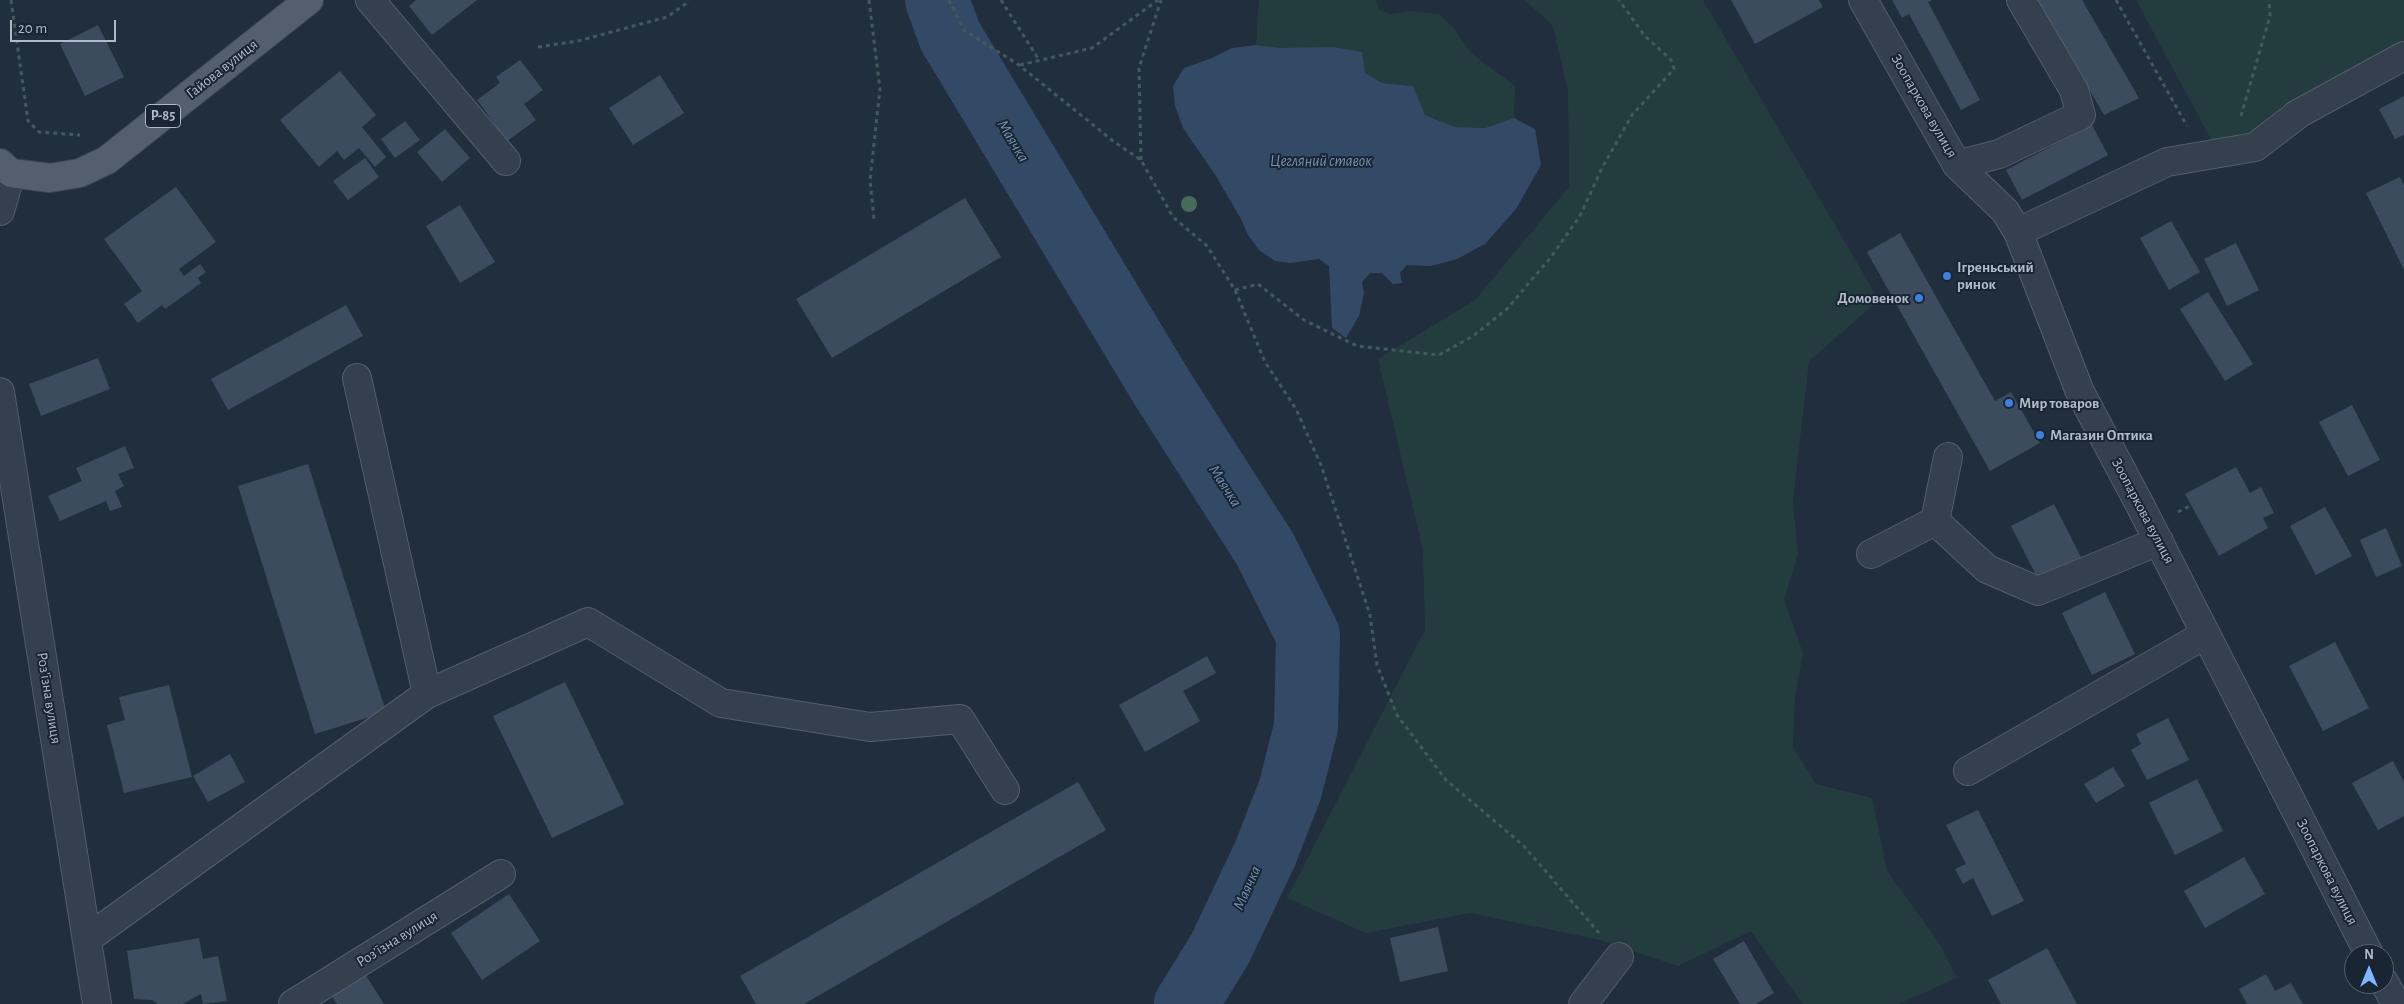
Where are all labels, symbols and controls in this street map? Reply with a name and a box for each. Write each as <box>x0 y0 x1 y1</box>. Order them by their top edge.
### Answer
scale bar <box>12 10 119 42</box>
text: 20 m <box>18 21 47 36</box>
street label: Гайова вулиця <box>183 35 261 103</box>
street label: Зоопаркова вулиця <box>1887 51 1961 161</box>
road number: Р-85 <box>146 104 180 128</box>
water label: Маячка <box>993 116 1033 166</box>
water label: Цегляний ставок <box>1270 151 1372 171</box>
place label: Ігреньський ринок <box>1957 258 2034 293</box>
marker: Ігреньський ринок <box>1941 270 1953 282</box>
place label: Домовенок <box>1837 289 1909 307</box>
marker: Домовенок <box>1913 292 1925 304</box>
place label: Мир товаров <box>2019 394 2099 412</box>
marker: Мир товаров <box>2003 397 2015 409</box>
place label: Магазин Оптика <box>2050 426 2153 444</box>
marker: Магазин Оптика <box>2034 429 2046 441</box>
street label: Зоопаркова вулиця <box>2108 455 2178 567</box>
water label: Маячка <box>1204 461 1246 511</box>
street label: Розʼїзна вулиця <box>33 651 65 745</box>
street label: Зоопаркова вулиця <box>2292 816 2362 928</box>
water label: Маячка <box>1229 863 1265 913</box>
street label: Розʼїзна вулиця <box>353 907 441 971</box>
north arrow <box>2344 944 2394 994</box>
text: N <box>2364 948 2374 962</box>

